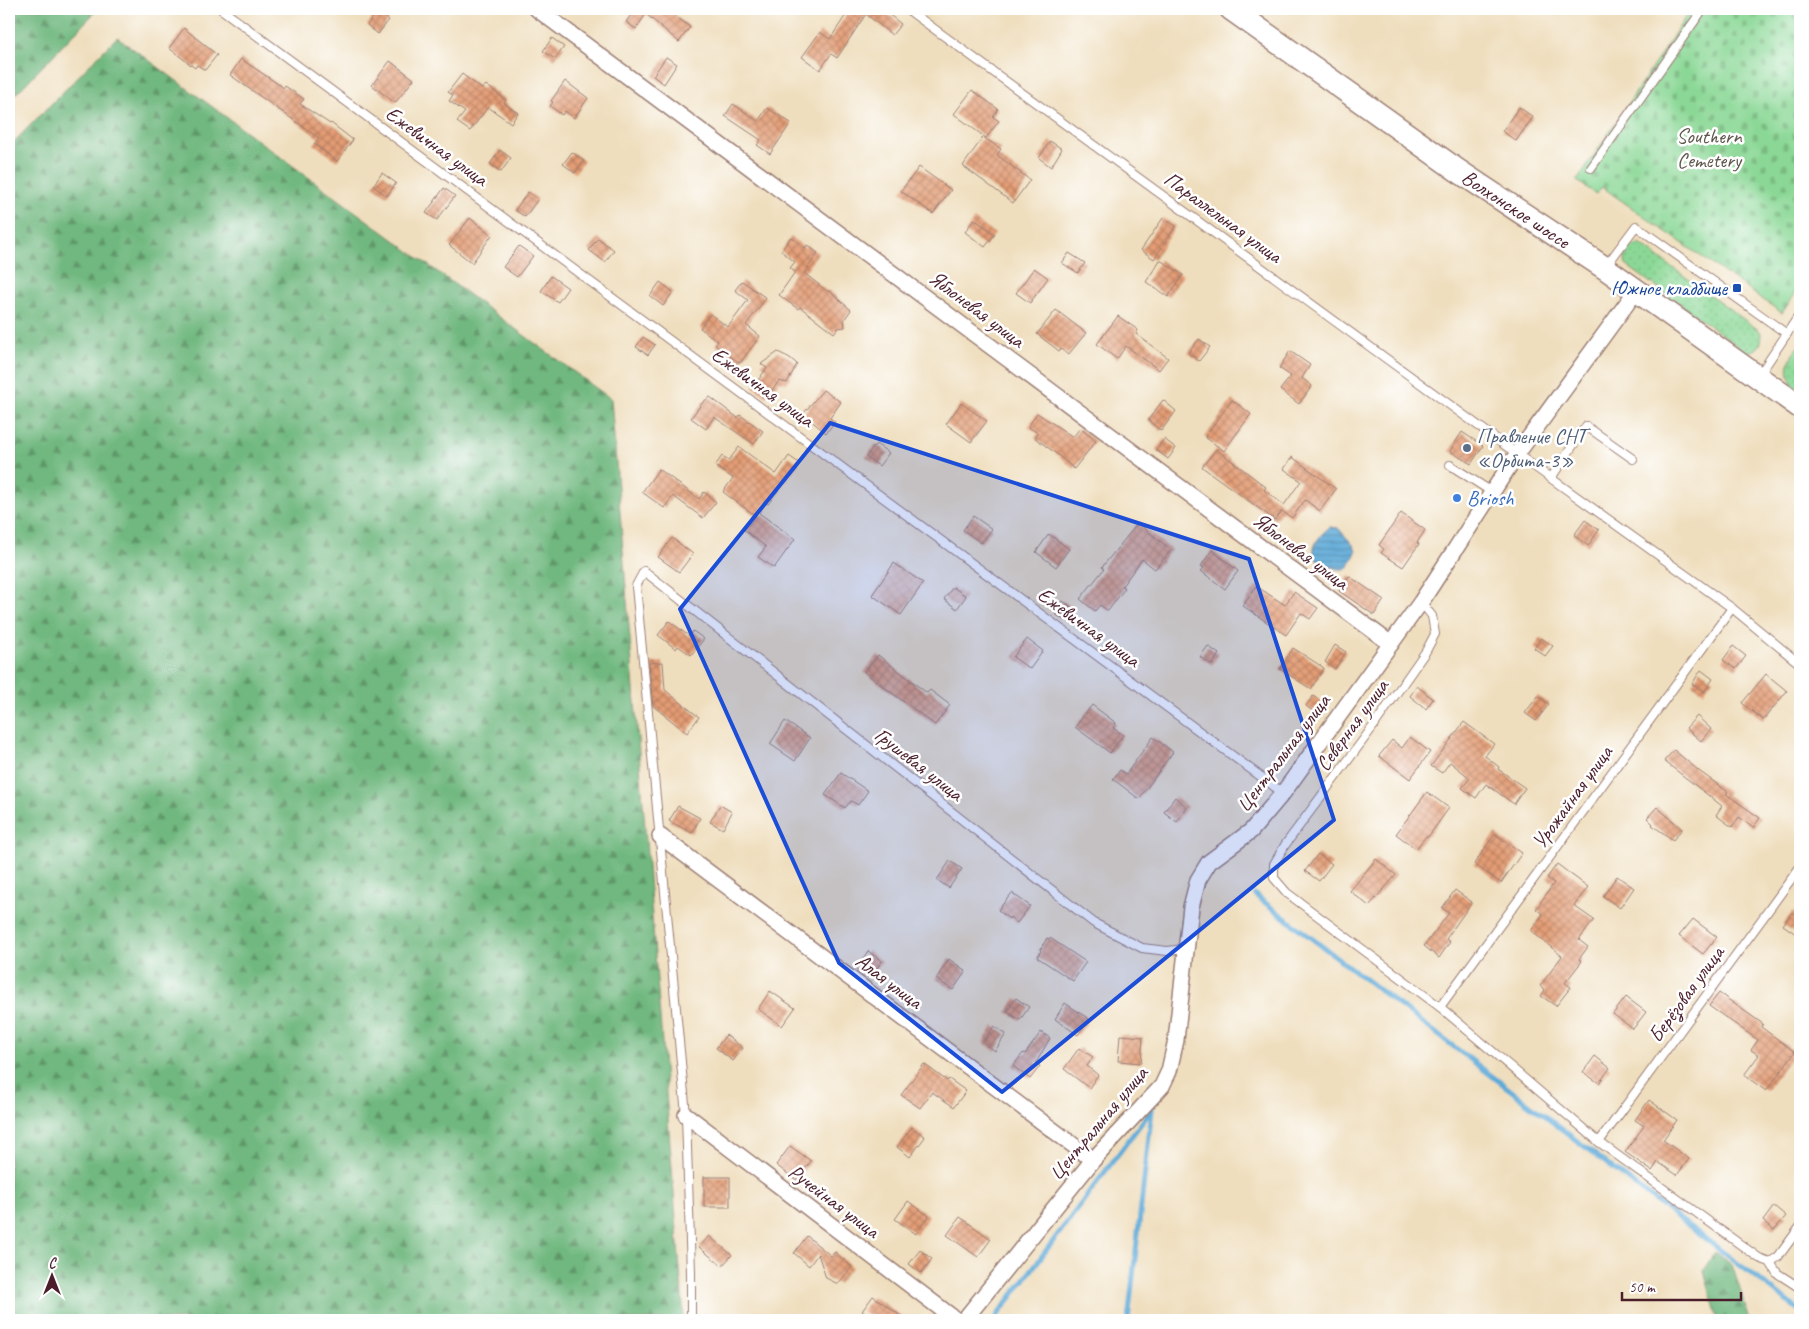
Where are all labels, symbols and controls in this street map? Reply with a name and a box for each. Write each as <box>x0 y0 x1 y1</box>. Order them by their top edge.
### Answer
street label: Ежевичная улица <box>381 100 495 193</box>
park label: Southern Cemetery <box>1676 123 1743 173</box>
street label: Волхонское шоссе <box>1457 164 1576 255</box>
street label: Параллельная улица <box>1159 166 1288 269</box>
street label: Яблоневая улица <box>924 265 1031 354</box>
place label: Южное кладбище <box>1611 275 1728 301</box>
marker: Южное кладбище <box>1731 282 1743 294</box>
street label: Ежевичная улица <box>707 341 821 434</box>
place label: Правление СНТ «Орбита-3» <box>1477 423 1591 473</box>
marker: Правление СНТ «Орбита-3» <box>1461 442 1473 454</box>
place label: Briosh <box>1467 485 1514 511</box>
marker: Briosh <box>1451 492 1463 504</box>
street label: Яблоневая улица <box>1248 507 1355 596</box>
street label: Ежевичная улица <box>1033 581 1147 674</box>
street label: Северная улица <box>1310 672 1395 776</box>
street label: Центральная улица <box>1230 688 1337 817</box>
street label: Грушевая улица <box>870 721 970 808</box>
street label: Урожайная улица <box>1526 739 1619 854</box>
street label: Берёзовая улица <box>1642 939 1732 1048</box>
street label: Алая улица <box>851 948 929 1015</box>
street label: Центральная улица <box>1043 1059 1154 1185</box>
street label: Ручейная улица <box>783 1158 886 1245</box>
north arrow <box>28 1252 78 1302</box>
text: С <box>49 1255 58 1272</box>
scale bar <box>1622 1269 1740 1301</box>
text: 50 m <box>1629 1278 1656 1297</box>

